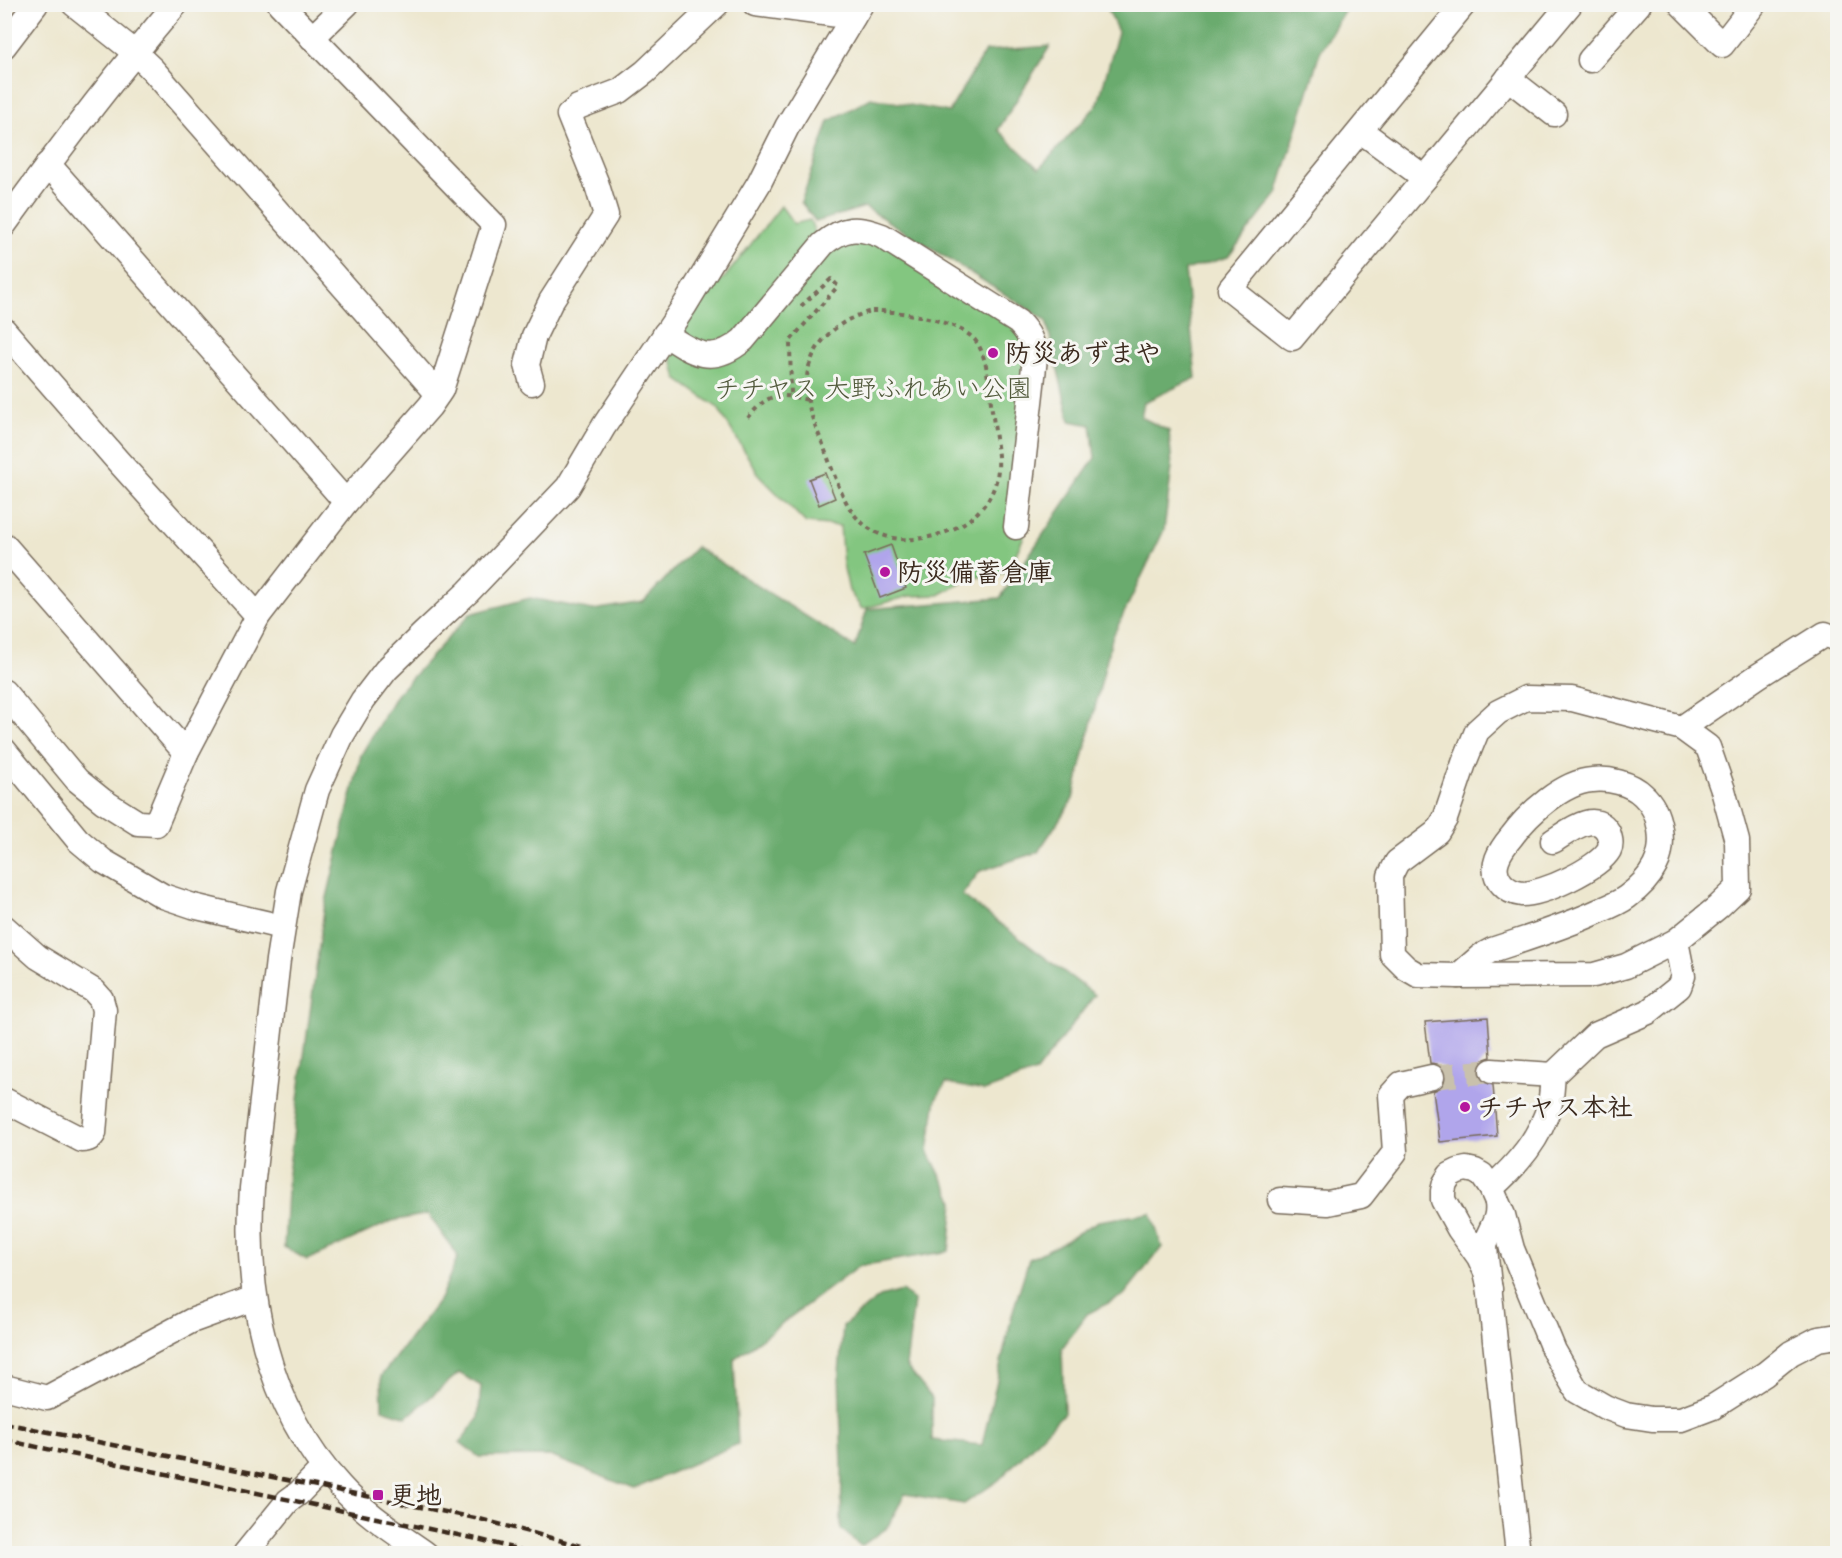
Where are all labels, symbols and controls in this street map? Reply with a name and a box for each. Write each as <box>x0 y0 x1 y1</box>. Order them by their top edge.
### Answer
place label: 防災あずまや <box>1005 337 1161 370</box>
marker: 防災あずまや <box>986 346 1000 360</box>
park label: チチヤス 大野ふれあい公園 <box>714 372 1032 405</box>
place label: 防災備蓄倉庫 <box>897 556 1053 589</box>
marker: 防災備蓄倉庫 <box>878 565 892 579</box>
place label: チチヤス本社 <box>1477 1091 1633 1124</box>
marker: チチヤス本社 <box>1458 1100 1472 1114</box>
place label: 更地 <box>390 1479 442 1512</box>
marker: 更地 <box>371 1488 385 1502</box>

